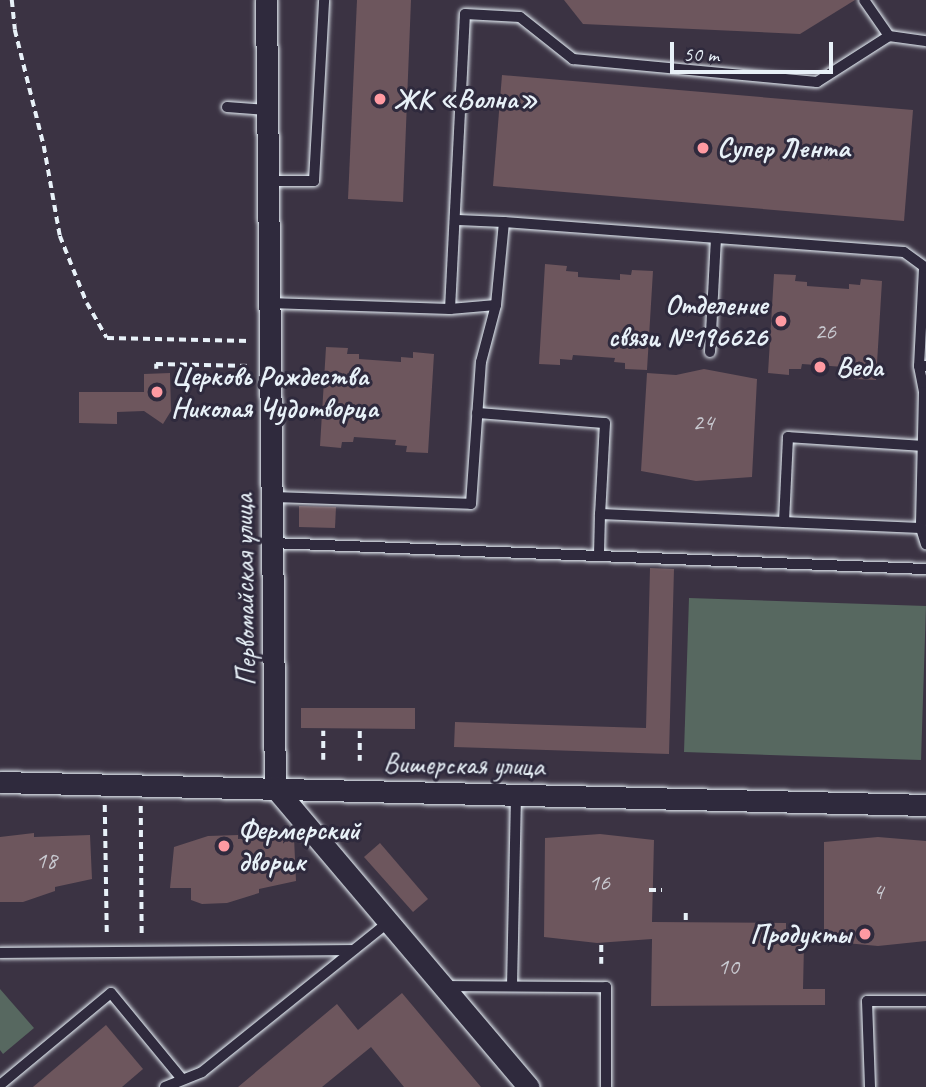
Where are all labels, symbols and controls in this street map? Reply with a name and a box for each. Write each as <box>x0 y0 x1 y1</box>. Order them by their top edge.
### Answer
scale bar <box>674 28 837 72</box>
text: 50 m <box>683 41 719 67</box>
place label: ЖК «Волна» <box>394 82 537 116</box>
marker: ЖК «Волна» <box>372 91 388 107</box>
place label: Супер Лента <box>717 131 851 165</box>
marker: Супер Лента <box>695 140 711 156</box>
place label: Отделение связи №196626 <box>608 288 767 354</box>
marker: Отделение связи №196626 <box>773 313 789 329</box>
house number: 26 <box>814 318 836 346</box>
place label: Веда <box>836 350 883 384</box>
marker: Веда <box>810 357 830 377</box>
place label: Церковь Рождества Николая Чудотворца <box>171 359 379 425</box>
marker: Церковь Рождества Николая Чудотворца <box>149 384 165 400</box>
house number: 24 <box>692 409 714 437</box>
street label: Первомайская улица <box>227 493 263 687</box>
street label: Вишерская улица <box>382 747 546 783</box>
place label: Фермерский дворик <box>238 813 360 879</box>
marker: Фермерский дворик <box>216 838 232 854</box>
house number: 18 <box>35 847 57 875</box>
house number: 16 <box>588 869 610 897</box>
house number: 4 <box>873 878 883 906</box>
place label: Продукты <box>750 917 851 951</box>
marker: Продукты <box>857 926 873 942</box>
house number: 10 <box>717 953 739 981</box>

